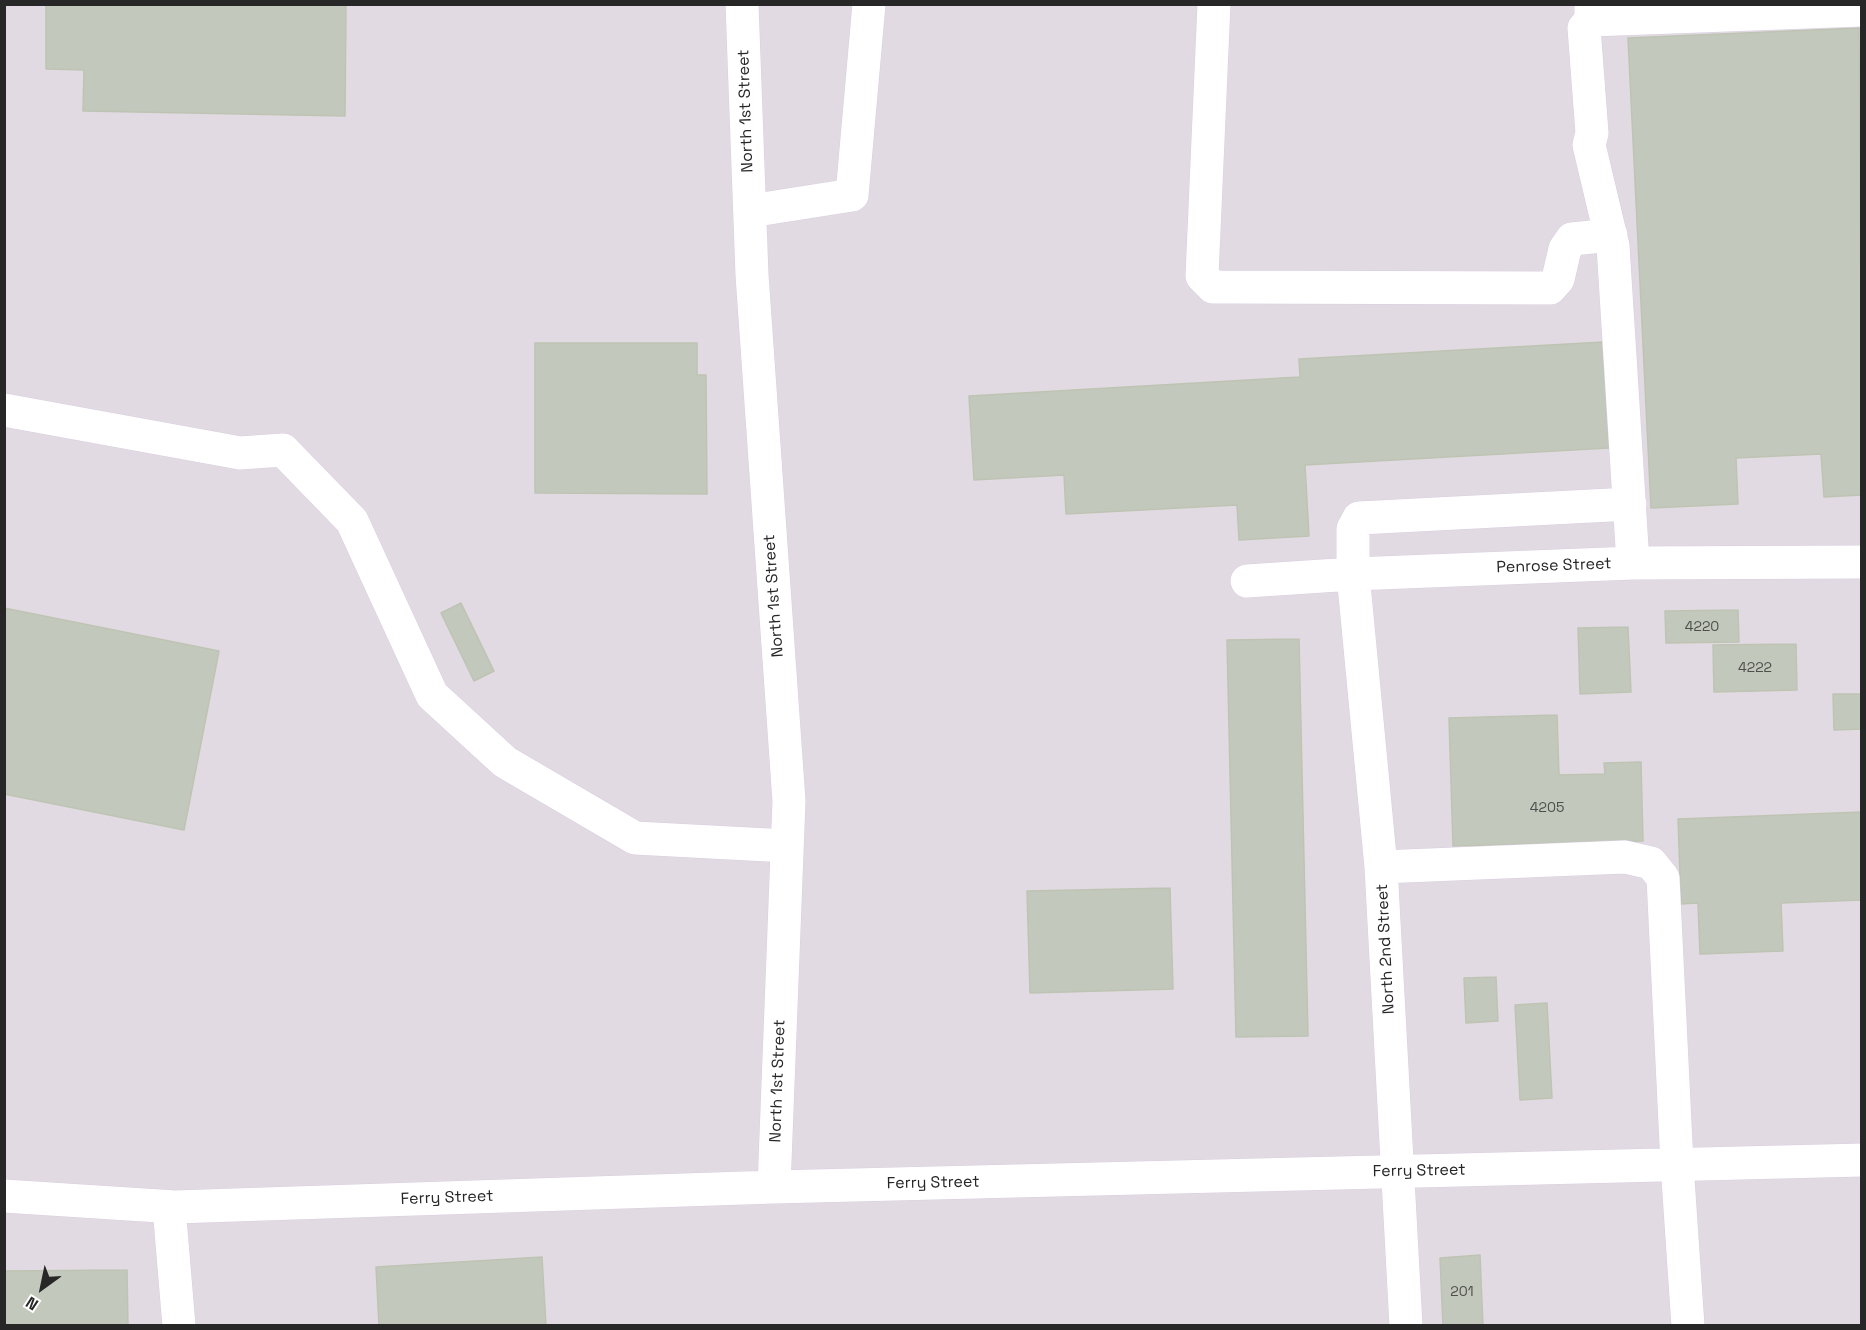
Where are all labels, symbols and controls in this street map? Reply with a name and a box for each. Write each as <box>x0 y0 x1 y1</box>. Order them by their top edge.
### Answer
street label: North 1st Street <box>734 49 758 173</box>
street label: North 1st Street <box>760 534 788 658</box>
street label: Penrose Street <box>1496 554 1612 578</box>
house number: 4220 <box>1685 619 1719 635</box>
house number: 4222 <box>1738 660 1772 676</box>
house number: 4205 <box>1530 800 1564 816</box>
street label: North 2nd Street <box>1373 883 1399 1015</box>
street label: North 1st Street <box>766 1019 790 1143</box>
street label: Ferry Street <box>1372 1161 1466 1181</box>
street label: Ferry Street <box>886 1173 980 1193</box>
street label: Ferry Street <box>400 1187 494 1209</box>
north arrow <box>12 1258 72 1318</box>
house number: 201 <box>1450 1284 1474 1300</box>
text: N <box>22 1292 42 1315</box>

